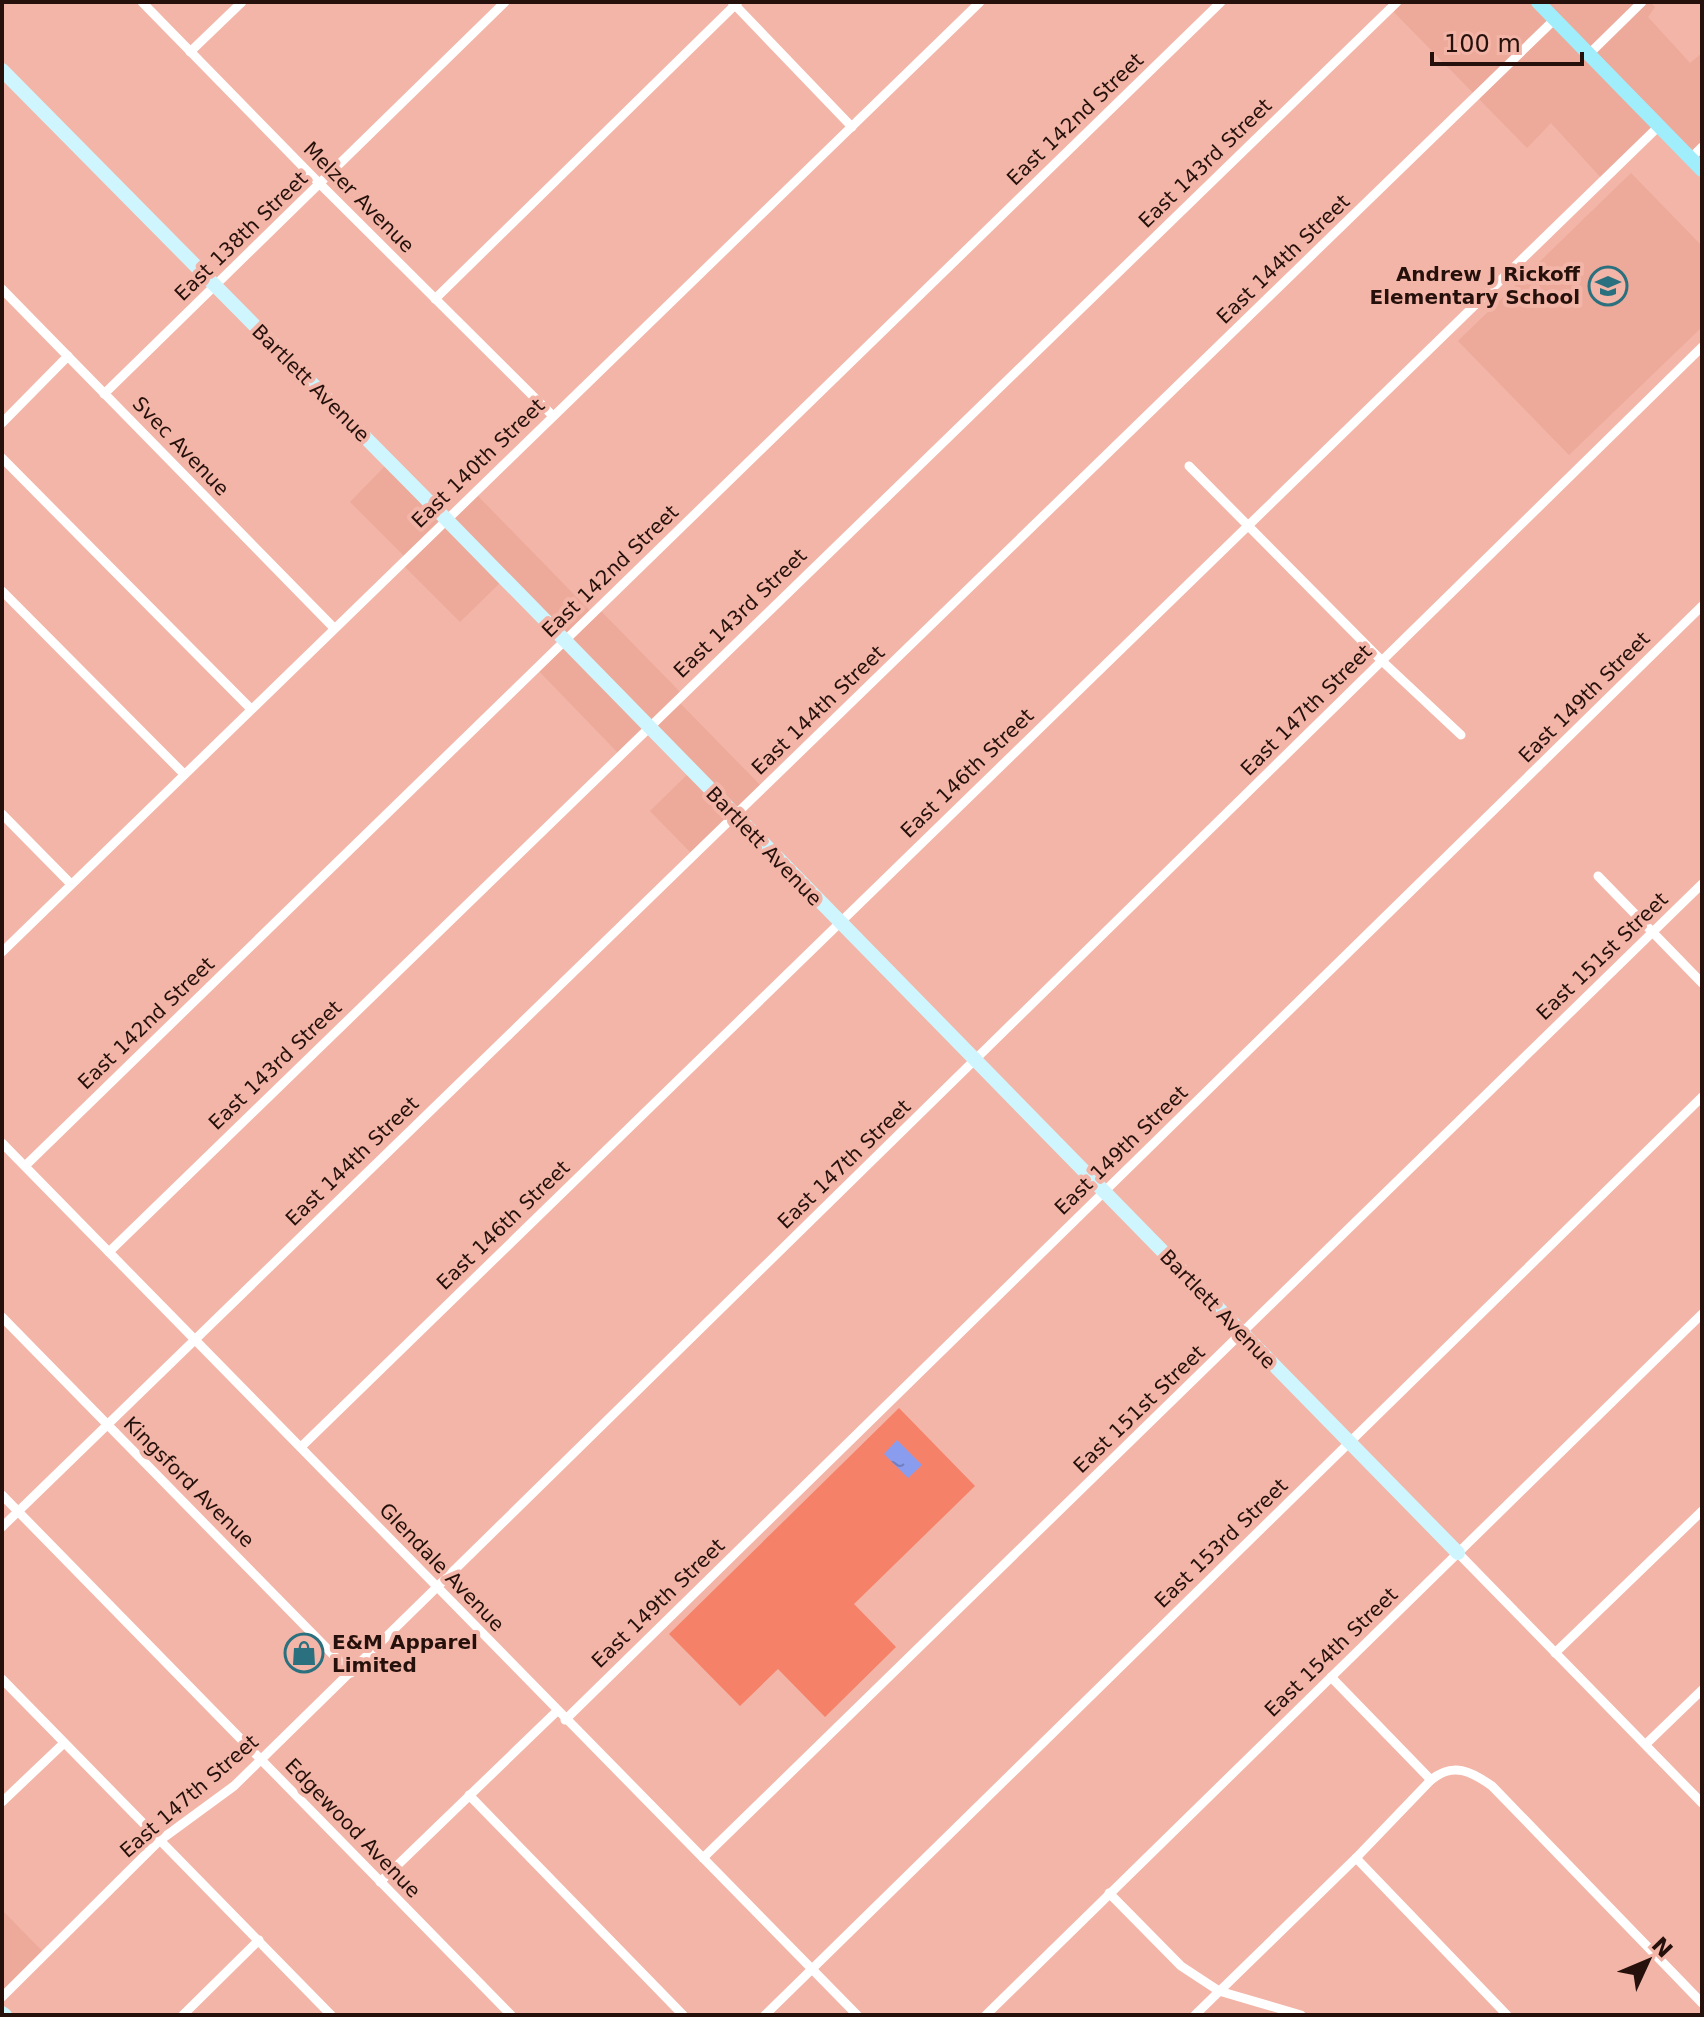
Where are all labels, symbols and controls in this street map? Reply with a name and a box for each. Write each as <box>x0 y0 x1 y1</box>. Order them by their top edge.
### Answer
scale bar <box>1432 16 1582 66</box>
text: 100 m <box>1444 30 1521 58</box>
street label: East 142nd Street <box>1002 48 1148 190</box>
street label: East 143rd Street <box>1134 93 1277 233</box>
street label: Melzer Avenue <box>299 137 419 257</box>
street label: East 138th Street <box>170 166 313 306</box>
street label: East 144th Street <box>1212 189 1355 329</box>
place label: Andrew J Rickoff Elementary School <box>1370 262 1581 309</box>
school or university icon: Andrew J Rickoff Elementary School <box>1587 265 1629 307</box>
street label: Bartlett Avenue <box>247 319 375 447</box>
street label: Svec Avenue <box>128 391 234 501</box>
street label: East 140th Street <box>407 393 550 533</box>
street label: East 142nd Street <box>537 500 683 642</box>
street label: East 143rd Street <box>669 543 812 683</box>
street label: East 149th Street <box>1514 626 1655 767</box>
street label: East 147th Street <box>1236 639 1377 780</box>
street label: East 144th Street <box>747 640 890 780</box>
street label: East 146th Street <box>896 703 1039 843</box>
street label: Bartlett Avenue <box>701 781 827 911</box>
street label: East 151st Street <box>1531 887 1673 1025</box>
street label: East 142nd Street <box>73 952 219 1094</box>
street label: East 143rd Street <box>204 995 347 1135</box>
street label: East 149th Street <box>1050 1080 1193 1220</box>
street label: East 144th Street <box>281 1091 424 1231</box>
street label: East 147th Street <box>773 1094 916 1234</box>
street label: East 146th Street <box>432 1155 575 1295</box>
street label: Bartlett Avenue <box>1155 1244 1281 1374</box>
street label: East 151st Street <box>1068 1340 1210 1478</box>
street label: Kingsford Avenue <box>119 1412 259 1552</box>
street label: East 153rd Street <box>1150 1473 1293 1613</box>
street label: Glendale Avenue <box>374 1498 510 1636</box>
street label: East 149th Street <box>587 1533 730 1673</box>
street label: East 154th Street <box>1260 1582 1403 1722</box>
place label: E&M Apparel Limited <box>332 1630 478 1677</box>
shop icon: E&M Apparel Limited <box>283 1632 325 1674</box>
street label: East 147th Street <box>115 1729 263 1863</box>
street label: Edgewood Avenue <box>280 1753 426 1903</box>
north arrow <box>1608 1921 1688 2001</box>
text: N <box>1647 1932 1677 1963</box>

